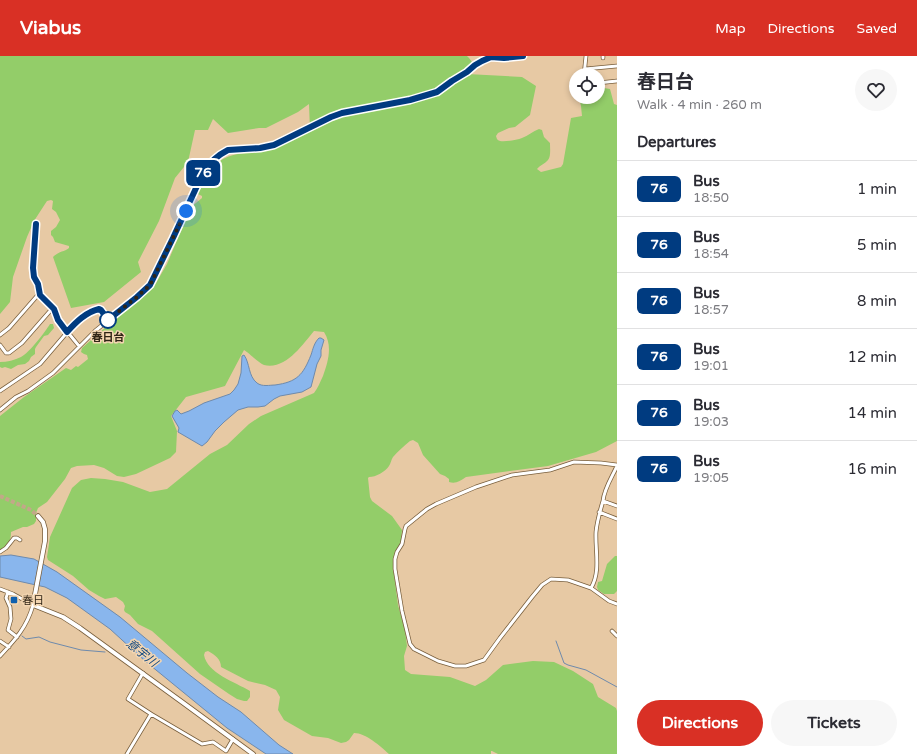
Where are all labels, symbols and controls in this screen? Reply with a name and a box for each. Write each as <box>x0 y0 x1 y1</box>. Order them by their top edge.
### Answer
text: Viabus <box>20 17 81 39</box>
text: Map <box>715 20 746 37</box>
text: Directions <box>768 20 835 37</box>
text: Saved <box>857 20 897 37</box>
map controls <box>569 68 605 104</box>
button: locate <box>569 68 605 104</box>
button: heart <box>855 69 897 111</box>
text: 春日台 <box>637 71 694 93</box>
text: Walk · 4 min · 260 m <box>637 97 762 113</box>
text: Departures <box>637 133 716 151</box>
line badge: 76 <box>185 160 221 186</box>
text: 76 <box>194 164 212 181</box>
text: Bus <box>693 172 720 190</box>
text: 76 <box>650 180 668 197</box>
text: 1 min <box>857 180 897 198</box>
text: 18:50 <box>693 190 729 206</box>
your location <box>176 201 196 221</box>
text: Bus <box>693 228 720 246</box>
text: 76 <box>650 236 668 253</box>
text: 5 min <box>857 236 897 254</box>
text: 18:54 <box>693 246 729 262</box>
text: Bus <box>693 284 720 302</box>
text: 76 <box>650 292 668 309</box>
text: 8 min <box>857 292 897 310</box>
text: 18:57 <box>693 302 729 318</box>
marker: 春日台 <box>99 311 117 329</box>
place label: 春日台 <box>92 331 125 344</box>
text: Bus <box>693 340 720 358</box>
text: 76 <box>650 348 668 365</box>
text: 12 min <box>848 348 897 366</box>
text: 19:01 <box>693 358 729 374</box>
text: Bus <box>693 396 720 414</box>
text: 76 <box>650 404 668 421</box>
text: 14 min <box>848 404 897 422</box>
text: 19:03 <box>693 414 729 430</box>
text: Bus <box>693 452 720 470</box>
text: 76 <box>650 460 668 477</box>
text: 16 min <box>848 460 897 478</box>
text: 19:05 <box>693 470 729 486</box>
place label: 春日 <box>22 594 44 607</box>
marker: 春日 <box>9 595 19 605</box>
water label: 意宇川 <box>124 636 162 671</box>
button: Directions <box>637 700 763 746</box>
button: Tickets <box>771 700 897 746</box>

